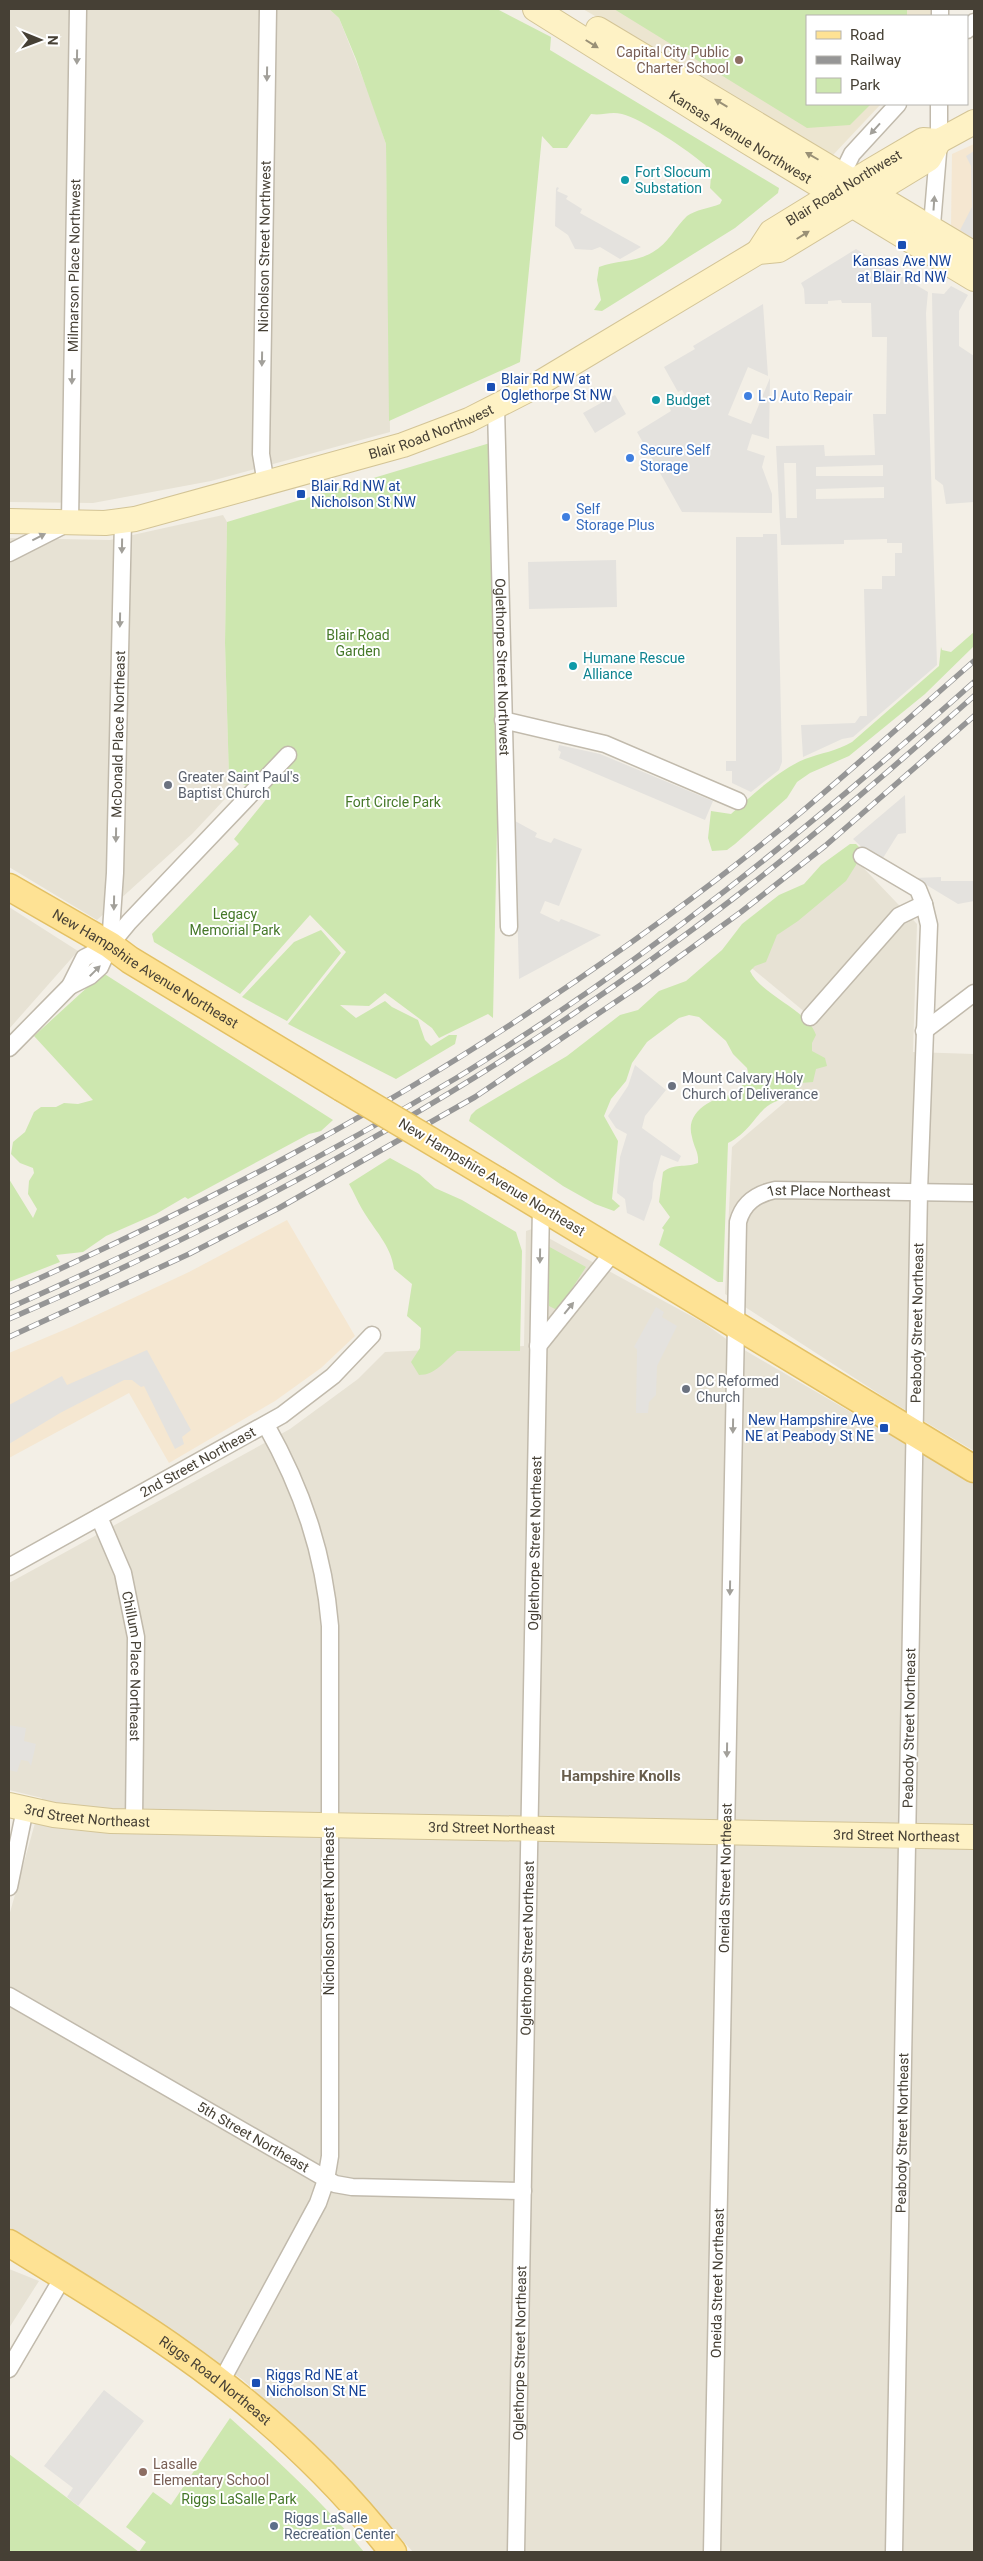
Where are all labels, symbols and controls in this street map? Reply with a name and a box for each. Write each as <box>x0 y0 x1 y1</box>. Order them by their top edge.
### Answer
north arrow <box>15 15 65 65</box>
legend <box>806 15 968 105</box>
text: Road <box>850 26 884 44</box>
text: N <box>45 35 61 45</box>
one-way arrow <box>585 39 598 49</box>
place label: Capital City Public Charter School <box>616 44 729 76</box>
one-way arrow <box>73 50 81 66</box>
text: Railway <box>850 51 901 69</box>
marker: Capital City Public Charter School <box>733 54 745 66</box>
one-way arrow <box>263 66 271 82</box>
text: Park <box>850 76 881 94</box>
street label: Kansas Avenue Northwest <box>666 87 815 187</box>
one-way arrow <box>715 98 728 107</box>
one-way arrow <box>869 122 881 134</box>
street label: Blair Road Northwest <box>783 146 905 229</box>
one-way arrow <box>805 151 819 160</box>
street label: Nicholson Street Northwest <box>255 160 274 333</box>
place label: Fort Slocum Substation <box>635 164 711 196</box>
marker: Fort Slocum Substation <box>619 174 631 186</box>
street label: Milmarson Place Northwest <box>65 178 83 352</box>
one-way arrow <box>931 195 939 211</box>
one-way arrow <box>797 231 810 240</box>
marker: Kansas Ave NW at Blair Rd NW <box>896 239 908 251</box>
place label: Kansas Ave NW at Blair Rd NW <box>853 253 952 285</box>
one-way arrow <box>258 351 266 367</box>
one-way arrow <box>68 370 76 386</box>
place label: Blair Rd NW at Oglethorpe St NW <box>501 371 612 403</box>
marker: Blair Rd NW at Oglethorpe St NW <box>485 381 497 393</box>
place label: L J Auto Repair <box>758 388 853 404</box>
marker: L J Auto Repair <box>742 390 754 402</box>
place label: Budget <box>666 392 711 408</box>
marker: Budget <box>650 394 662 406</box>
street label: Blair Road Northwest <box>367 401 496 462</box>
place label: Secure Self Storage <box>640 442 710 474</box>
marker: Secure Self Storage <box>624 452 636 464</box>
place label: Blair Rd NW at Nicholson St NW <box>311 478 417 510</box>
marker: Blair Rd NW at Nicholson St NW <box>295 488 307 500</box>
place label: Self Storage Plus <box>576 501 655 533</box>
marker: Self Storage Plus <box>560 511 572 523</box>
one-way arrow <box>32 533 46 541</box>
one-way arrow <box>118 539 126 555</box>
street label: Oglethorpe Street Northwest <box>492 578 513 756</box>
one-way arrow <box>116 613 124 629</box>
park label: Blair Road Garden <box>326 627 390 659</box>
street label: McDonald Place Northeast <box>108 650 128 818</box>
place label: Humane Rescue Alliance <box>583 650 685 682</box>
marker: Humane Rescue Alliance <box>567 660 579 672</box>
place label: Greater Saint Paul's Baptist Church <box>178 769 299 801</box>
marker: Greater Saint Paul's Baptist Church <box>162 779 174 791</box>
park label: Fort Circle Park <box>345 794 442 810</box>
one-way arrow <box>111 827 119 843</box>
one-way arrow <box>110 895 118 911</box>
street label: New Hampshire Avenue Northeast <box>50 906 241 1032</box>
park label: Legacy Memorial Park <box>190 906 281 938</box>
one-way arrow <box>89 965 101 977</box>
place label: Mount Calvary Holy Church of Deliverance <box>682 1070 818 1102</box>
marker: Mount Calvary Holy Church of Deliverance <box>666 1080 678 1092</box>
street label: New Hampshire Avenue Northeast <box>396 1115 588 1239</box>
street label: 1st Place Northeast <box>765 1182 891 1200</box>
street label: Peabody Street Northeast <box>908 1242 926 1403</box>
one-way arrow <box>536 1248 544 1264</box>
one-way arrow <box>563 1301 574 1314</box>
place label: DC Reformed Church <box>696 1373 779 1405</box>
marker: DC Reformed Church <box>680 1383 692 1395</box>
place label: New Hampshire Ave NE at Peabody St NE <box>745 1412 874 1444</box>
one-way arrow <box>728 1418 736 1434</box>
marker: New Hampshire Ave NE at Peabody St NE <box>878 1422 890 1434</box>
street label: 2nd Street Northeast <box>137 1423 259 1500</box>
street label: Oglethorpe Street Northeast <box>525 1455 544 1631</box>
one-way arrow <box>725 1580 733 1596</box>
street label: Chillum Place Northeast <box>119 1590 144 1742</box>
street label: Peabody Street Northeast <box>900 1647 918 1808</box>
one-way arrow <box>723 1743 731 1759</box>
district label: Hampshire Knolls <box>561 1767 681 1785</box>
street label: 3rd Street Northeast <box>23 1801 150 1830</box>
street label: Oneida Street Northeast <box>716 1803 735 1953</box>
street label: 3rd Street Northeast <box>428 1819 555 1837</box>
street label: Nicholson Street Northeast <box>321 1826 337 1995</box>
street label: 3rd Street Northeast <box>833 1826 960 1845</box>
street label: Oglethorpe Street Northeast <box>518 1860 537 2036</box>
street label: Peabody Street Northeast <box>893 2052 911 2213</box>
street label: 5th Street Northeast <box>195 2098 312 2176</box>
street label: Oneida Street Northeast <box>708 2208 727 2358</box>
street label: Oglethorpe Street Northeast <box>510 2265 529 2441</box>
street label: Riggs Road Northeast <box>156 2333 275 2428</box>
place label: Riggs Rd NE at Nicholson St NE <box>266 2367 367 2399</box>
marker: Riggs Rd NE at Nicholson St NE <box>250 2377 262 2389</box>
place label: Lasalle Elementary School <box>153 2456 269 2488</box>
marker: Lasalle Elementary School <box>137 2466 149 2478</box>
park label: Riggs LaSalle Park <box>181 2491 298 2507</box>
place label: Riggs LaSalle Recreation Center <box>284 2510 395 2542</box>
marker: Riggs LaSalle Recreation Center <box>268 2520 280 2532</box>

